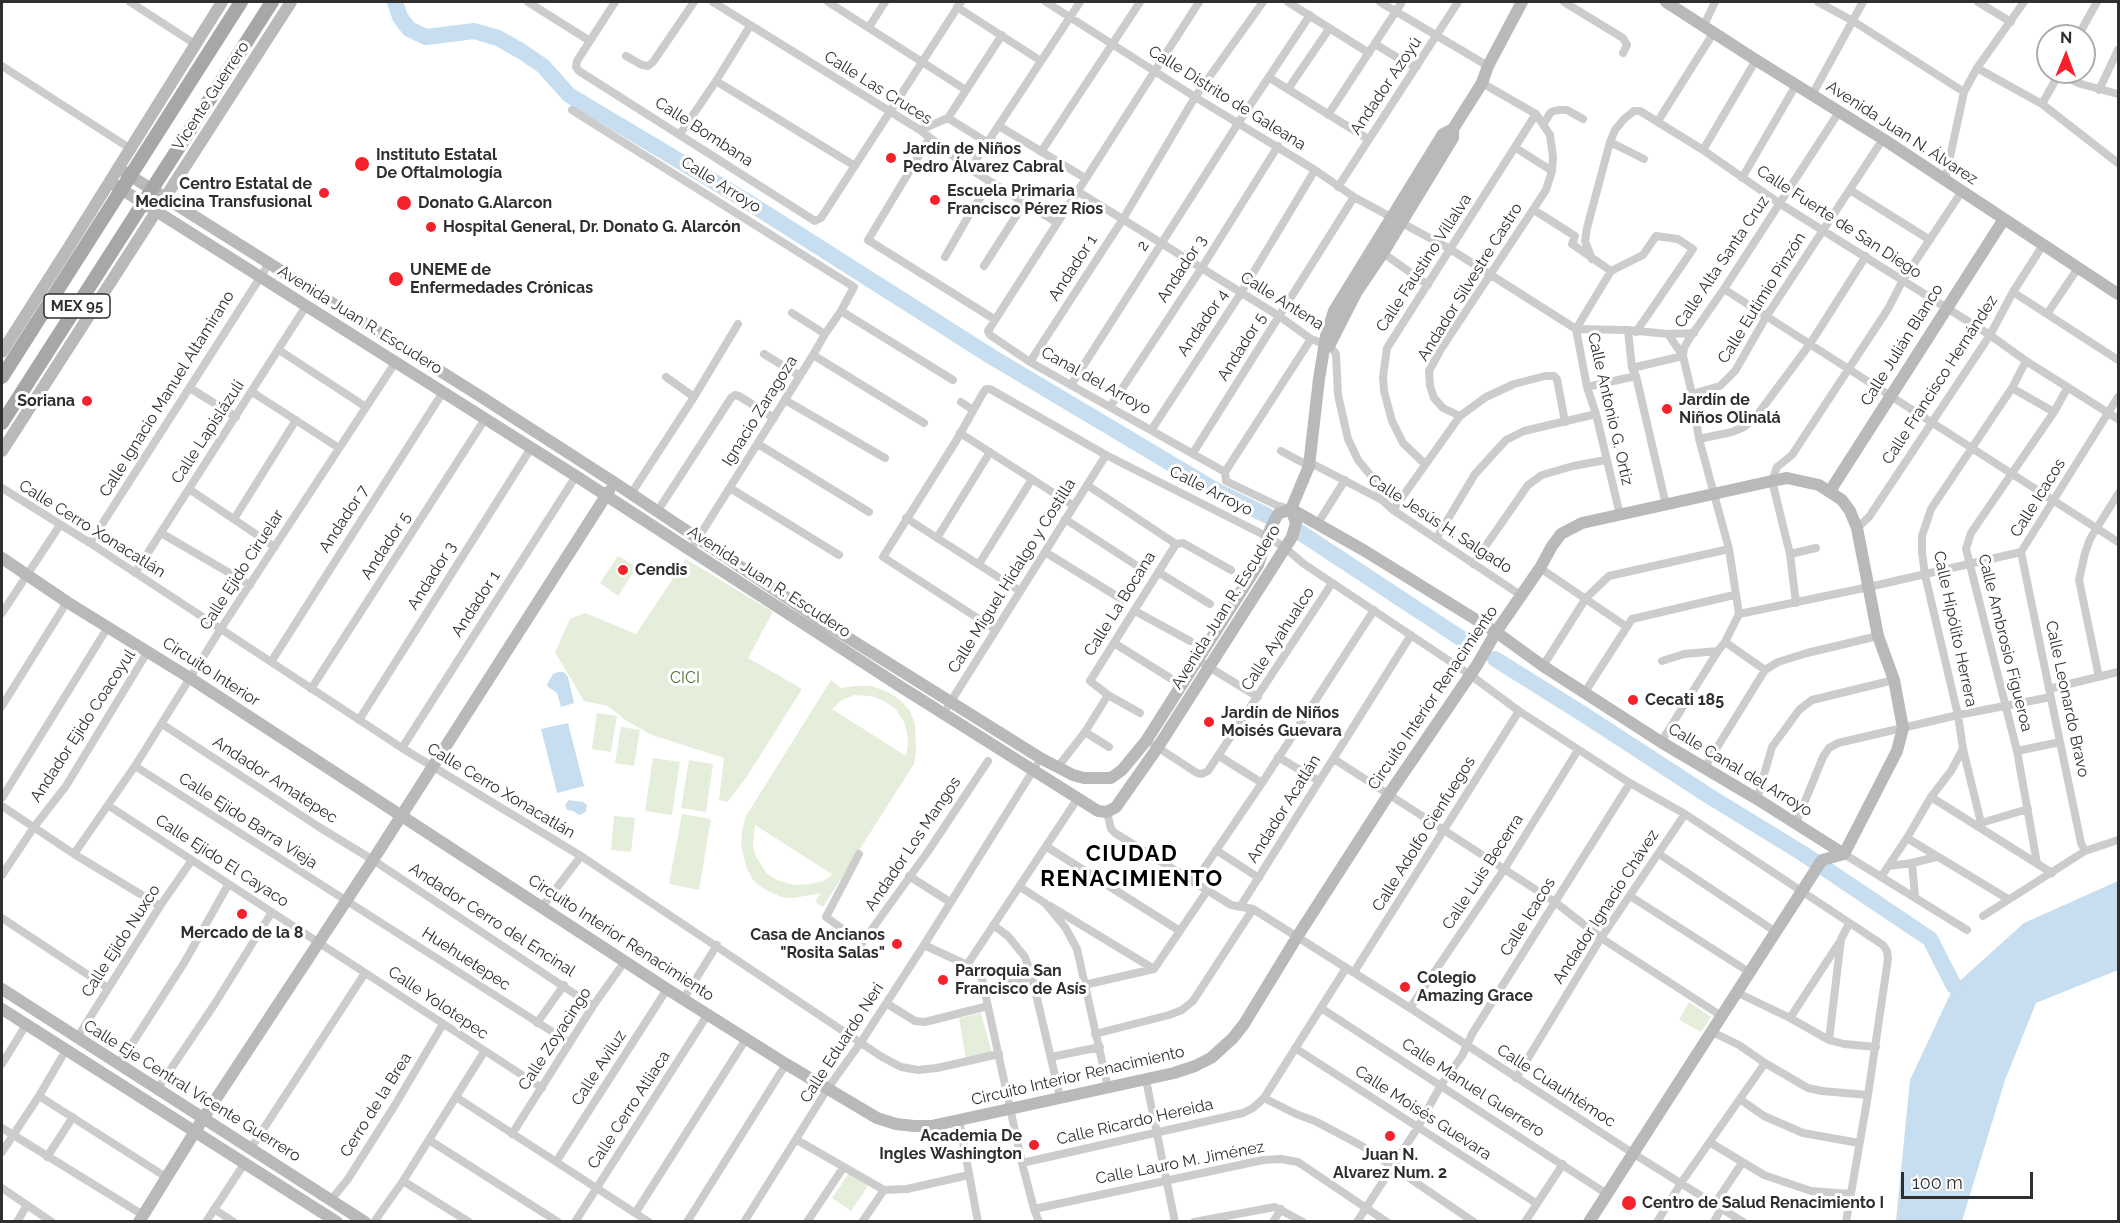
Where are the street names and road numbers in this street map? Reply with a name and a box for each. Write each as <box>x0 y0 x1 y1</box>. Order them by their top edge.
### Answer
street label: Andador Azoyú <box>1346 33 1426 139</box>
street label: Vicente Guerrero <box>169 38 253 154</box>
street label: Calle Distrito de Galeana <box>1145 42 1309 154</box>
street label: Calle Las Cruces <box>820 47 936 129</box>
street label: Avenida Juan N. Álvarez <box>1823 77 1981 189</box>
street label: Calle Bombana <box>651 93 757 171</box>
street label: Calle Arroyo <box>677 153 765 217</box>
street label: Calle Fuerte de San Diego <box>1753 161 1925 283</box>
street label: Calle Faustino Villalva <box>1372 190 1476 336</box>
street label: Calle Alta Santa Cruz <box>1671 192 1773 332</box>
street label: Andador Silvestre Castro <box>1414 200 1526 364</box>
street label: Calle Eutimio Pinzón <box>1714 229 1810 367</box>
street label: Andador 1 <box>1045 231 1101 305</box>
street label: Andador 3 <box>1153 232 1211 306</box>
street label: 2 <box>1133 237 1153 255</box>
street label: Avenida Juan R. Escudero <box>274 261 446 379</box>
street label: Calle Antena <box>1237 268 1327 334</box>
street label: Calle Julián Blanco <box>1857 280 1947 410</box>
street label: Andador 4 <box>1174 286 1232 360</box>
street label: Calle Ignacio Manuel Altamirano <box>95 287 239 501</box>
street label: Calle Francisco Hernández <box>1878 292 2002 468</box>
road number: MEX 95 <box>44 294 110 318</box>
street label: Andador 5 <box>1214 309 1270 385</box>
street label: Calle Antonio G. Ortiz <box>1583 331 1637 487</box>
street label: Canal del Arroyo <box>1038 343 1154 419</box>
street label: Ignacio Zaragoza <box>718 352 802 470</box>
street label: Calle Lapislázuli <box>167 377 249 487</box>
street label: Calle Icacos <box>2006 455 2070 541</box>
street label: Calle Arroyo <box>1166 462 1256 520</box>
street label: Calle Jesús H. Salgado <box>1364 470 1516 578</box>
street label: Calle Miguel Hidalgo y Costilla <box>944 475 1080 677</box>
street label: Calle Cerro Xonacatlán <box>15 476 169 582</box>
street label: Andador 7 <box>315 482 373 556</box>
street label: Calle Ejido Ciruelar <box>196 506 288 634</box>
street label: Andador 5 <box>357 509 415 583</box>
street label: Avenida Juan R. Escudero <box>1167 521 1285 693</box>
street label: Avenida Juan R. Escudero <box>684 522 854 642</box>
street label: Andador 3 <box>404 538 460 614</box>
street label: Calle La Bocana <box>1080 548 1160 660</box>
street label: Calle Hipólito Herrera <box>1929 549 1981 709</box>
street label: Calle Ambrosio Figueroa <box>1974 552 2036 734</box>
street label: Andador 1 <box>448 567 504 641</box>
street label: Calle Ayahualco <box>1237 584 1319 694</box>
street label: Circuito Interior Renacimiento <box>1364 602 1502 794</box>
street label: Calle Leonardo Bravo <box>2041 619 2093 779</box>
street label: Circuito Interior <box>159 633 263 711</box>
street label: Andador Ejido Coacoyul <box>26 646 140 806</box>
street label: Calle Canal del Arroyo <box>1664 719 1816 821</box>
street label: Andador Amatepec <box>209 733 341 827</box>
street label: Calle Cerro Xonacatlán <box>424 739 578 843</box>
street label: Andador Acatlán <box>1243 751 1325 867</box>
street label: Calle Adolfo Cienfuegos <box>1368 753 1480 915</box>
street label: Calle Ejido Barra Vieja <box>175 769 321 873</box>
street label: Andador Los Mangos <box>861 773 965 915</box>
street label: Calle Ejido El Cayaco <box>152 811 292 911</box>
street label: Calle Luis Becerra <box>1438 811 1528 933</box>
street label: Andador Ignacio Chávez <box>1549 826 1663 988</box>
street label: Andador Cerro del Encinal <box>405 859 579 981</box>
street label: Circuito Interior Renacimiento <box>524 871 718 1005</box>
street label: Calle Icacos <box>1496 874 1560 960</box>
street label: Calle Ejido Nuxco <box>78 881 164 1001</box>
street label: Huehuetepec <box>418 923 514 995</box>
street label: Calle Yolotepec <box>384 962 492 1044</box>
street label: Calle Eduardo Neri <box>796 979 888 1107</box>
street label: Calle Zoyacingo <box>515 984 595 1094</box>
street label: Calle Eje Central Vicente Guerrero <box>80 1016 304 1166</box>
street label: Calle Aviluz <box>568 1027 630 1109</box>
street label: Calle Manuel Guerrero <box>1398 1035 1548 1141</box>
street label: Calle Cuauhtémoc <box>1493 1041 1619 1131</box>
street label: Circuito Interior Renacimiento <box>970 1042 1186 1110</box>
street label: Calle Cerro Atliaca <box>584 1047 674 1173</box>
street label: Cerro de la Brea <box>336 1049 416 1161</box>
street label: Calle Moisés Guevara <box>1351 1062 1495 1164</box>
street label: Calle Ricardo Hereida <box>1055 1095 1215 1149</box>
street label: Calle Lauro M. Jiménez <box>1094 1137 1266 1189</box>

